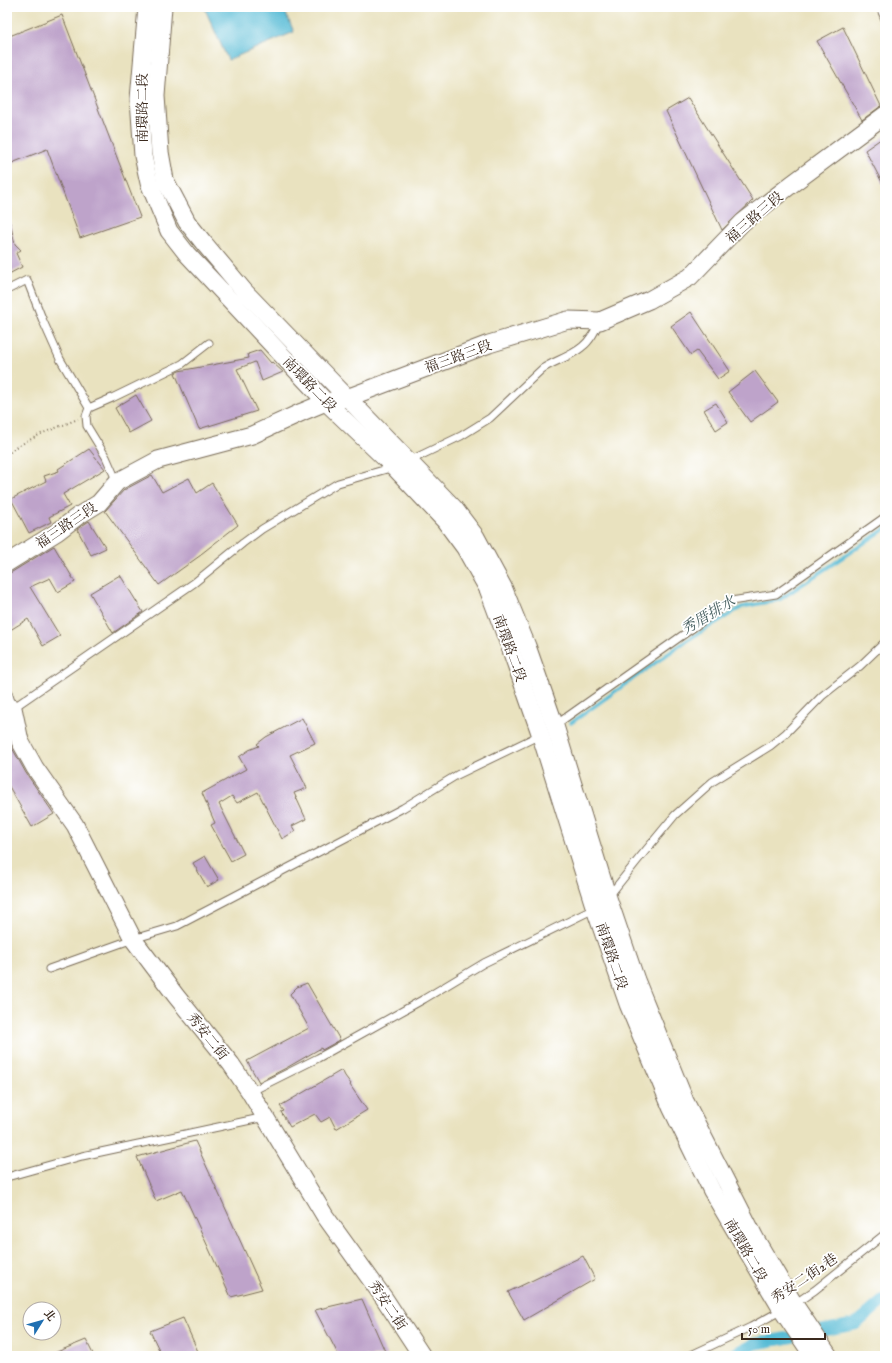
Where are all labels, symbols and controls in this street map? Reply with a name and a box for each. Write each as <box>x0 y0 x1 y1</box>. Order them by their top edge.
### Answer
street label: 南環路二段 <box>134 73 152 143</box>
street label: 福三路三段 <box>722 188 787 248</box>
street label: 福三路三段 <box>422 337 494 377</box>
street label: 南環路二段 <box>278 353 340 416</box>
street label: 福三路三段 <box>33 499 101 553</box>
water label: 秀厝排水 <box>678 591 741 639</box>
street label: 南環路二段 <box>489 612 529 684</box>
street label: 南環路二段 <box>591 920 631 992</box>
street label: 秀安二街 <box>183 1009 232 1064</box>
street label: 南環路二段 <box>720 1216 770 1285</box>
street label: 秀安二街2巷 <box>768 1250 841 1308</box>
street label: 秀安二街 <box>364 1277 410 1334</box>
north arrow <box>22 1301 62 1341</box>
text: 北 <box>40 1307 58 1324</box>
scale bar <box>742 1315 825 1341</box>
text: 50 m <box>748 1322 770 1337</box>

